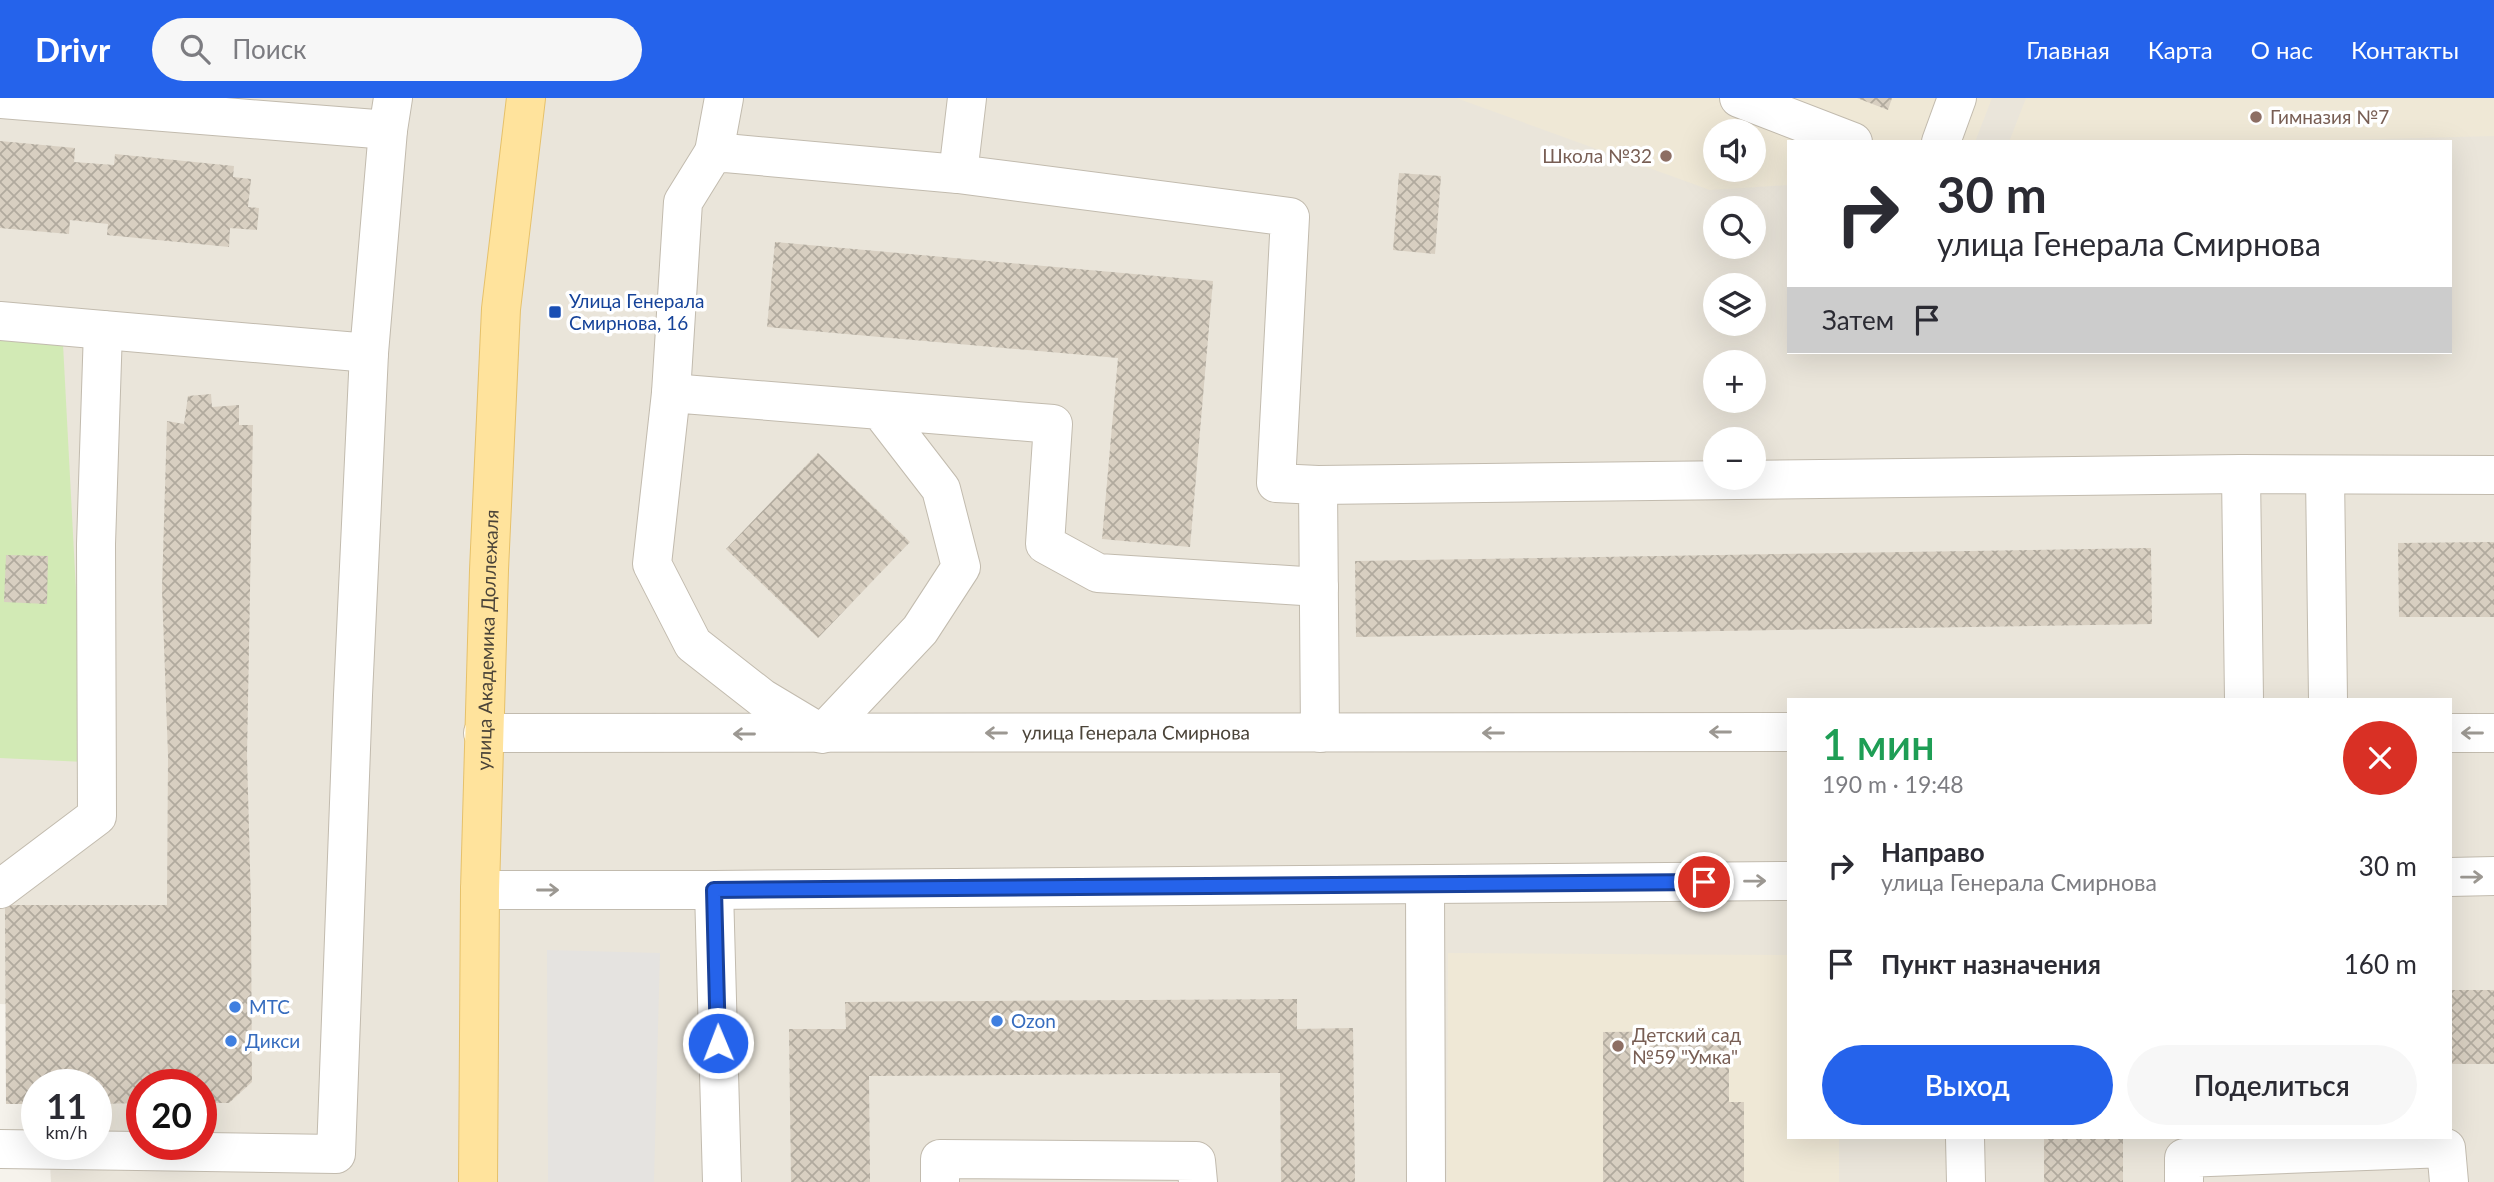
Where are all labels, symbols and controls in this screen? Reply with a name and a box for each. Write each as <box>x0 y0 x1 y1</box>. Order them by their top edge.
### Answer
search box <box>152 18 642 81</box>
text: Drivr <box>35 29 110 69</box>
icon: search <box>176 30 214 68</box>
text: Поиск <box>232 33 307 65</box>
text: Главная <box>2026 35 2110 64</box>
text: Карта <box>2148 35 2213 64</box>
text: О нас <box>2251 35 2313 64</box>
text: Контакты <box>2351 35 2459 64</box>
place label: Гимназия №7 <box>2270 105 2389 128</box>
marker: Гимназия №7 <box>2248 109 2264 125</box>
map controls <box>1703 119 1766 490</box>
button: sound <box>1703 119 1766 182</box>
place label: Школа №32 <box>1542 144 1652 167</box>
marker: Школа №32 <box>1658 148 1674 164</box>
text: 30 m <box>1937 165 2047 223</box>
icon: right <box>1822 168 1913 259</box>
button: search <box>1703 196 1766 259</box>
text: улица Генерала Смирнова <box>1937 224 2321 263</box>
button: layers <box>1703 273 1766 336</box>
place label: Улица Генерала Смирнова, 16 <box>569 289 704 334</box>
icon: arrive <box>1908 301 1946 339</box>
marker: Улица Генерала Смирнова, 16 <box>547 304 563 320</box>
text: Затем <box>1822 304 1894 336</box>
button: + <box>1703 350 1766 413</box>
button: − <box>1703 427 1766 490</box>
street label: улица Академика Доллежаля <box>471 509 503 771</box>
text: 1 мин <box>1822 719 1935 769</box>
street label: улица Генерала Смирнова <box>1022 720 1250 744</box>
button: close <box>2343 721 2417 795</box>
one-way arrow <box>1709 725 1732 739</box>
one-way arrow <box>985 726 1008 740</box>
one-way arrow <box>1482 726 1505 739</box>
one-way arrow <box>2461 726 2484 740</box>
one-way arrow <box>733 727 756 741</box>
text: 190 m · 19:48 <box>1822 770 1964 798</box>
text: Направо <box>1881 836 1985 868</box>
icon: right <box>1822 847 1860 885</box>
text: 30 m <box>2359 850 2417 882</box>
pin <box>1674 852 1734 912</box>
icon: arrive <box>1685 863 1723 901</box>
text: улица Генерала Смирнова <box>1881 868 2157 896</box>
one-way arrow <box>2460 870 2483 884</box>
one-way arrow <box>1743 875 1766 888</box>
one-way arrow <box>536 883 559 897</box>
icon: arrive <box>1822 945 1860 983</box>
text: Пункт назначения <box>1881 948 2101 980</box>
text: 160 m <box>2344 948 2417 980</box>
place label: МТС <box>249 995 290 1018</box>
marker: МТС <box>227 999 243 1015</box>
position arrow <box>681 1006 755 1080</box>
place label: Ozon <box>1011 1009 1056 1032</box>
marker: Ozon <box>989 1013 1005 1029</box>
place label: Детский сад №59 "Умка" <box>1632 1023 1742 1068</box>
place label: Дикси <box>245 1029 300 1052</box>
marker: Дикси <box>223 1033 239 1049</box>
marker: Детский сад №59 "Умка" <box>1610 1038 1626 1054</box>
button: Выход <box>1822 1045 2113 1125</box>
button: Поделиться <box>2127 1045 2417 1125</box>
speed limit sign: 20 <box>126 1069 217 1160</box>
text: 11 <box>46 1084 87 1126</box>
text: km/h <box>45 1121 88 1143</box>

